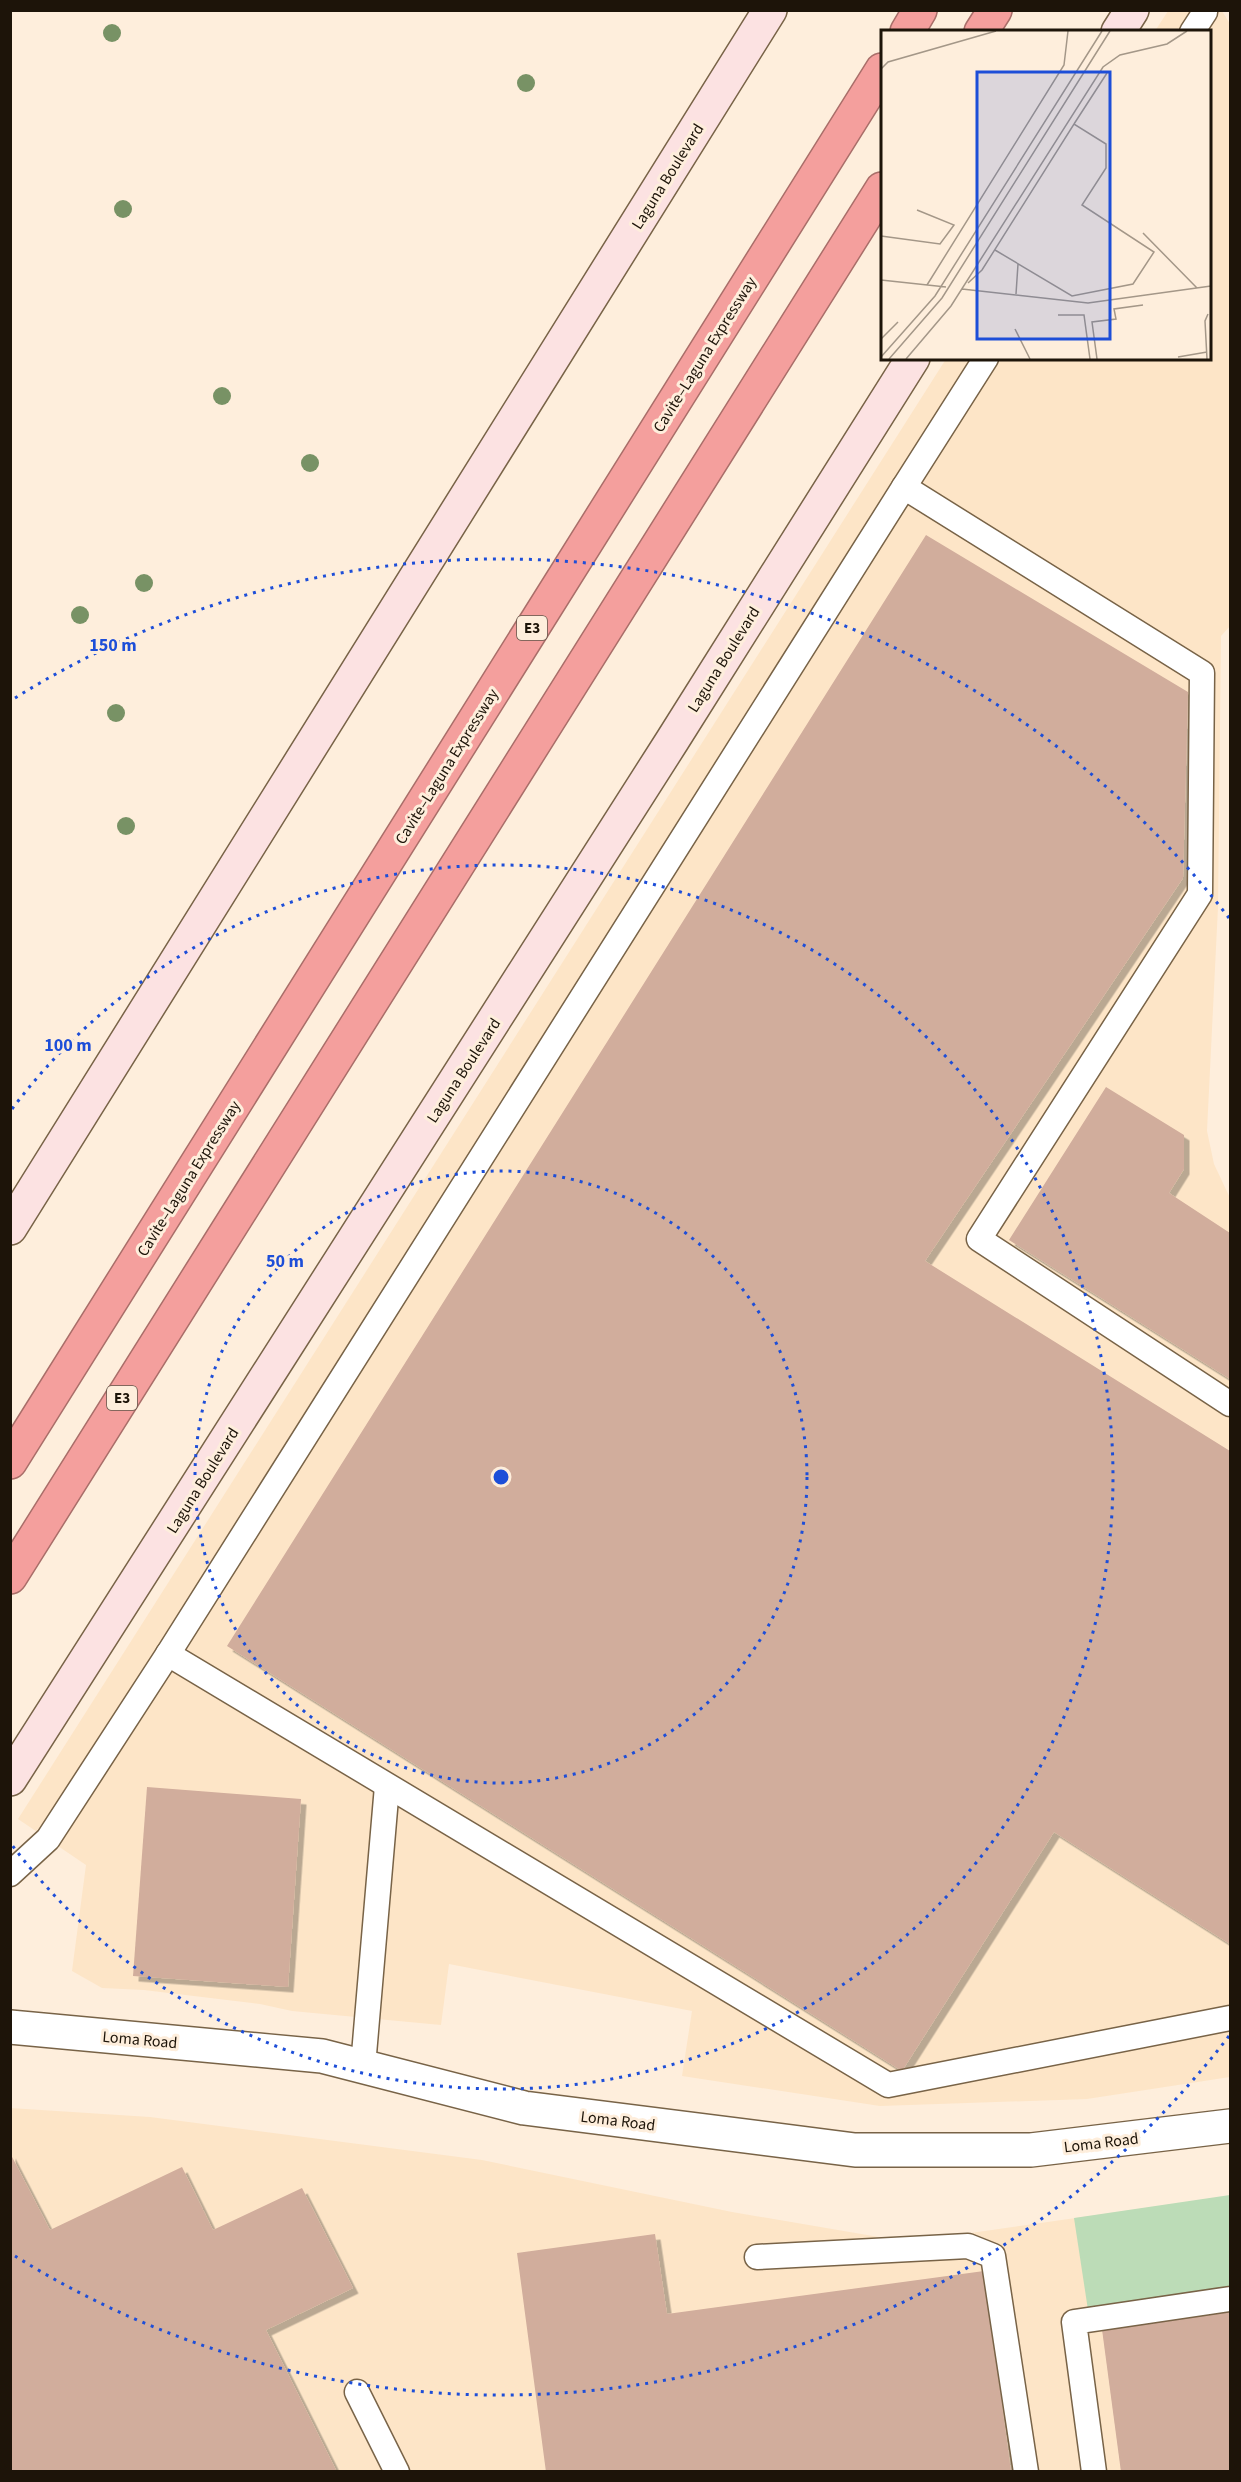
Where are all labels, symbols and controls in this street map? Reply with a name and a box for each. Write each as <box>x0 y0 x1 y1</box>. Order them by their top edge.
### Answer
inset map <box>881 30 1211 360</box>
street label: Laguna Boulevard <box>626 119 709 234</box>
street label: Cavite–Laguna Expressway <box>648 272 762 437</box>
street label: Laguna Boulevard <box>682 602 765 717</box>
road number: E3 <box>517 616 547 640</box>
text: 150 m <box>89 633 137 658</box>
street label: Cavite–Laguna Expressway <box>390 684 504 849</box>
street label: Laguna Boulevard <box>422 1014 506 1127</box>
text: 100 m <box>44 1033 92 1058</box>
street label: Cavite–Laguna Expressway <box>132 1096 246 1261</box>
text: 50 m <box>266 1249 304 1274</box>
road number: E3 <box>107 1386 137 1410</box>
street label: Laguna Boulevard <box>161 1423 244 1538</box>
centre of rings <box>491 1467 511 1487</box>
street label: Loma Road <box>102 2026 178 2054</box>
street label: Loma Road <box>579 2105 657 2136</box>
street label: Loma Road <box>1062 2127 1140 2158</box>

